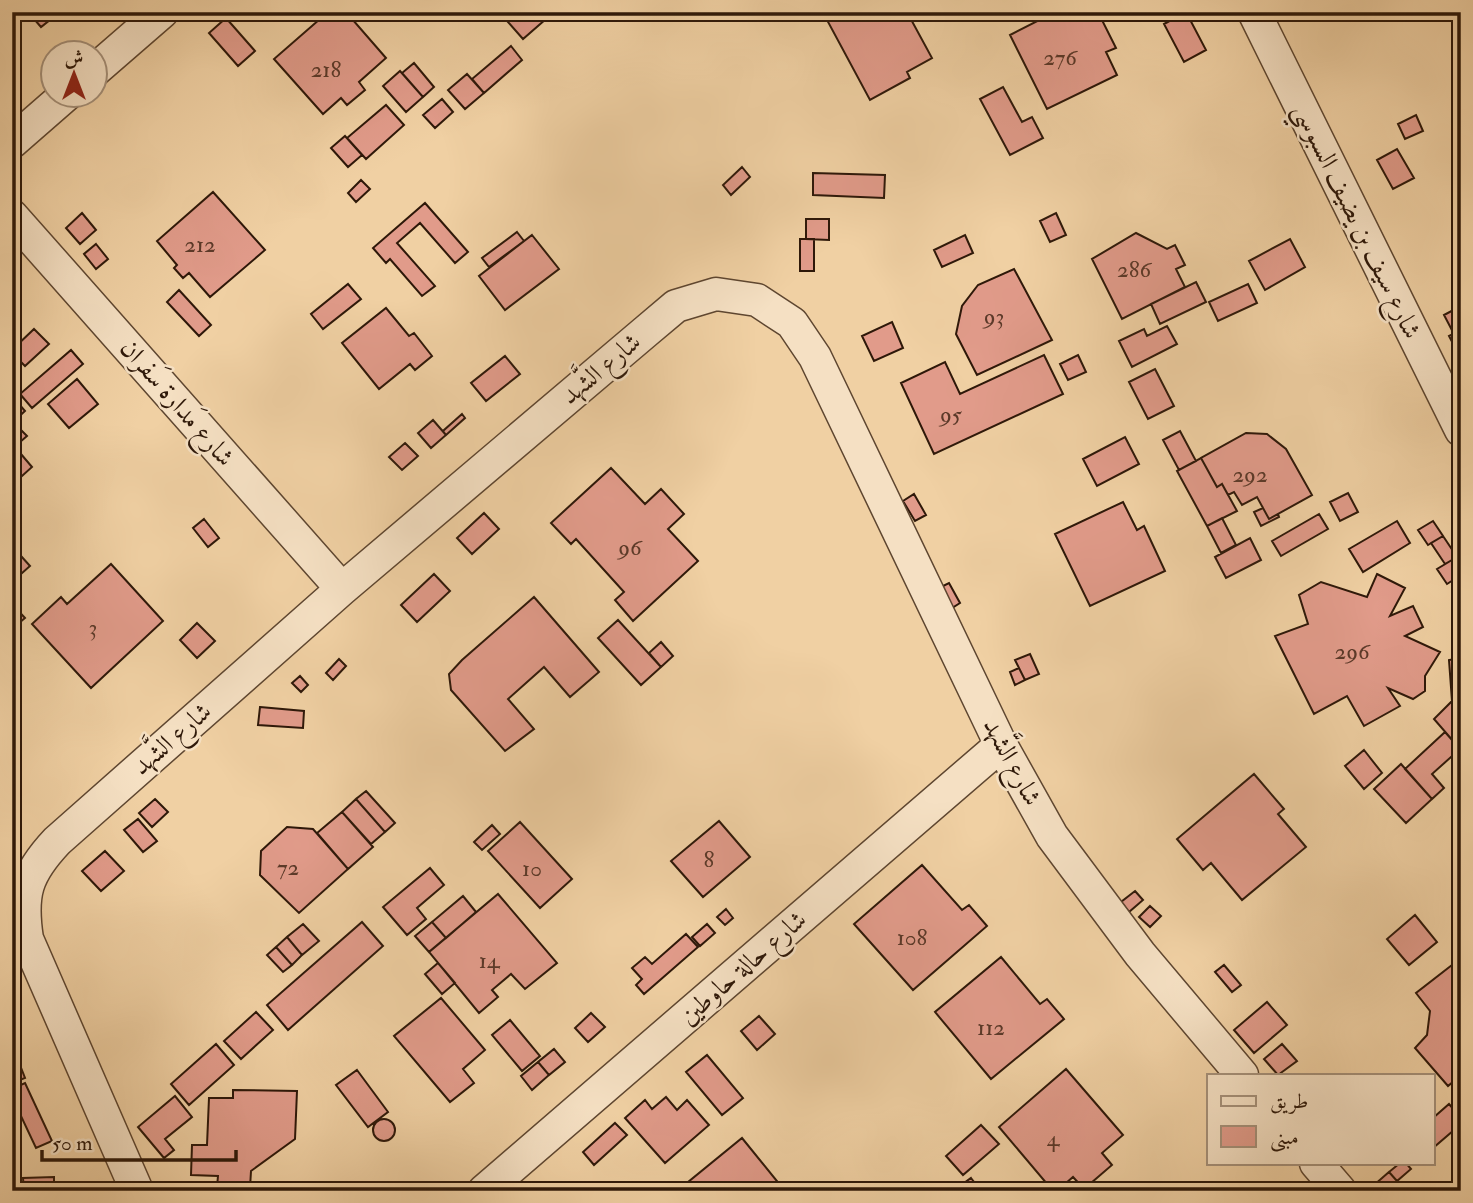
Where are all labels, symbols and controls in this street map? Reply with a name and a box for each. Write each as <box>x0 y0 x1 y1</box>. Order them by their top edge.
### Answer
north arrow <box>38 38 108 108</box>
house number: 276 <box>1043 43 1078 72</box>
text: ش <box>65 46 83 70</box>
house number: 218 <box>311 55 342 84</box>
street label: شارع سيف بن يضيف السبوسي <box>1280 98 1428 347</box>
house number: 212 <box>184 230 216 259</box>
house number: 286 <box>1117 255 1152 284</box>
house number: 93 <box>982 302 1004 331</box>
street label: شارع الشَّهد <box>550 321 651 416</box>
street label: شارع مَدارة سَفران <box>109 331 243 476</box>
house number: 95 <box>938 400 962 429</box>
house number: 292 <box>1232 460 1268 489</box>
house number: 96 <box>616 533 643 562</box>
house number: 3 <box>89 613 97 642</box>
house number: 296 <box>1334 637 1371 666</box>
street label: شارع الشَّهد <box>122 691 222 786</box>
street label: شارع الشَّهد <box>971 710 1054 814</box>
house number: 8 <box>704 845 715 874</box>
house number: 72 <box>277 853 299 882</box>
house number: 10 <box>522 854 542 883</box>
street label: شارع حالة حاوطين <box>673 904 817 1036</box>
house number: 108 <box>897 923 928 952</box>
house number: 14 <box>479 946 501 975</box>
house number: 112 <box>977 1013 1005 1042</box>
legend <box>1207 1074 1434 1164</box>
text: طريق <box>1270 1088 1308 1115</box>
scale bar <box>42 1119 236 1163</box>
house number: 4 <box>1047 1124 1061 1153</box>
text: مبنى <box>1270 1124 1299 1152</box>
text: 50 m <box>52 1130 93 1157</box>

